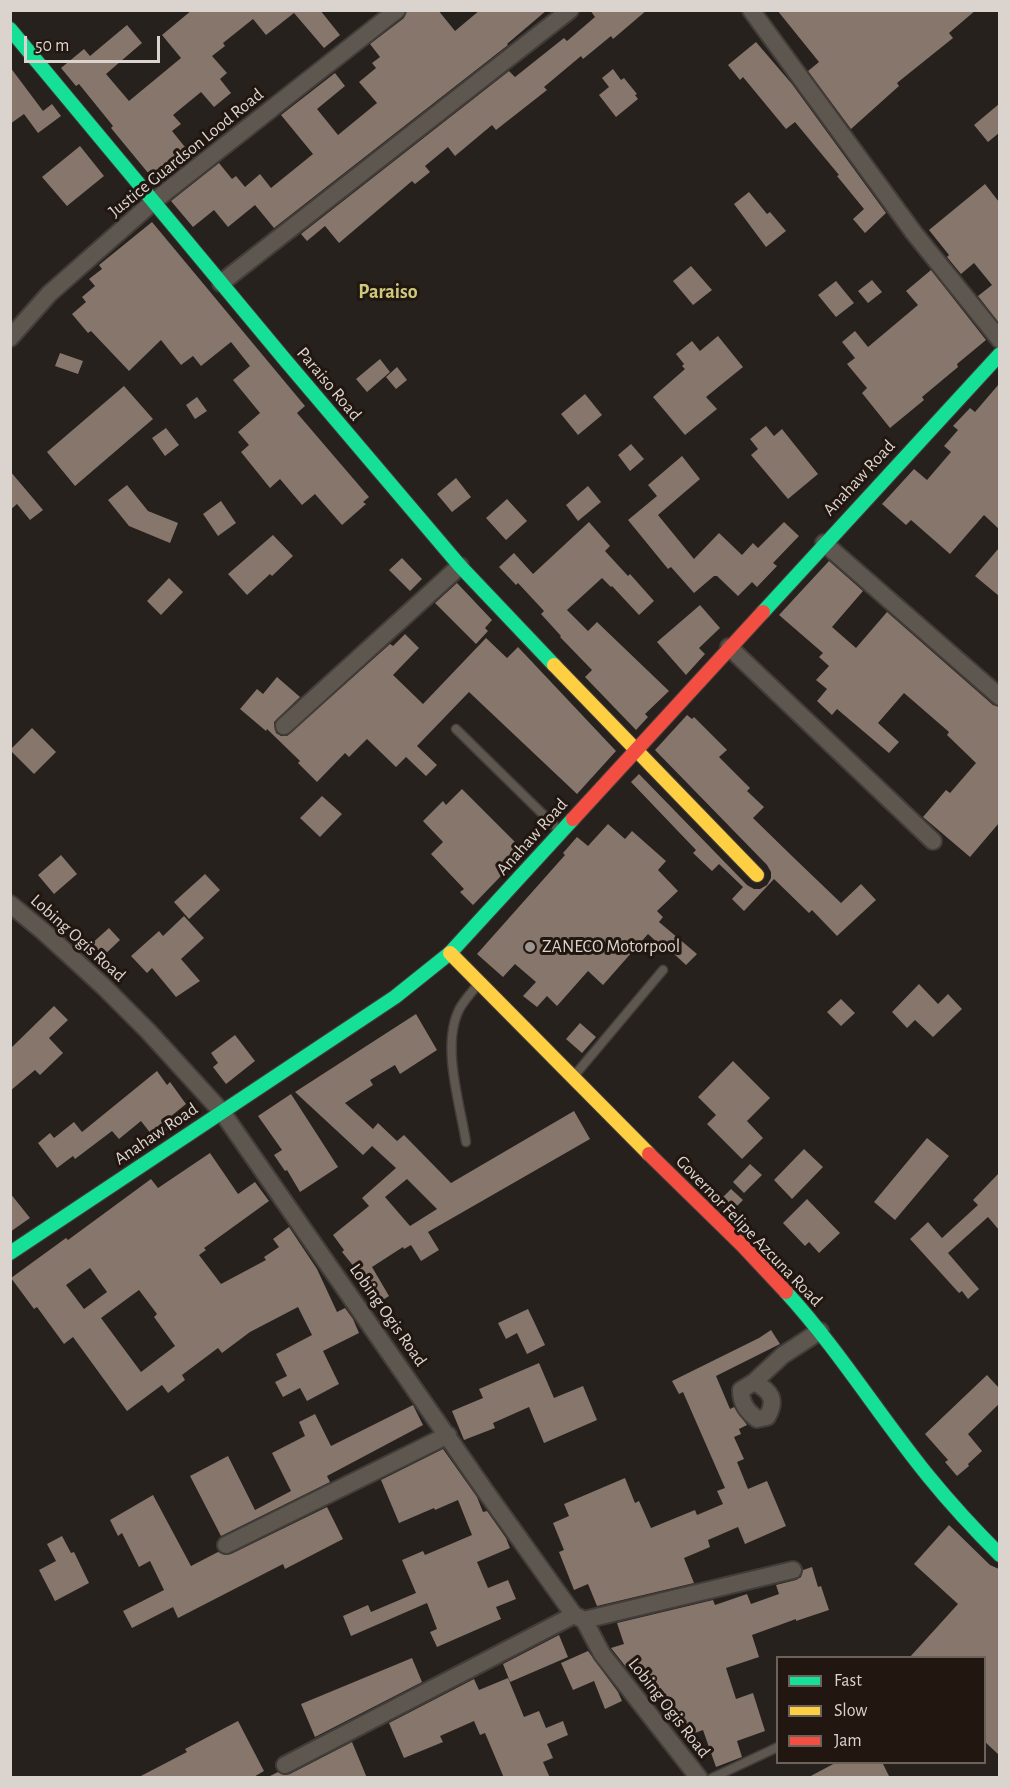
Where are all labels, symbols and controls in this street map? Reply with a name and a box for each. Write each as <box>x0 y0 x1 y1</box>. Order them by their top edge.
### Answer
scale bar <box>27 24 164 62</box>
text: 50 m <box>35 37 69 55</box>
street label: Justice Guardson Lood Road <box>104 84 268 222</box>
district label: Paraiso <box>358 280 418 304</box>
street label: Paraiso Road <box>292 343 366 425</box>
street label: Anahaw Road <box>818 435 900 521</box>
street label: Anahaw Road <box>492 794 572 880</box>
street label: Lobing Ogis Road <box>26 890 130 986</box>
place label: ZANECO Motorpool <box>542 936 680 958</box>
marker: ZANECO Motorpool <box>523 940 537 954</box>
street label: Anahaw Road <box>110 1098 202 1170</box>
street label: Governor Felipe Azcuna Road <box>671 1151 827 1311</box>
street label: Lobing Ogis Road <box>345 1259 431 1371</box>
street label: Lobing Ogis Road <box>623 1654 715 1762</box>
legend <box>776 1656 986 1764</box>
text: Fast <box>834 1672 862 1690</box>
text: Slow <box>834 1702 867 1720</box>
text: Jam <box>834 1732 862 1750</box>

